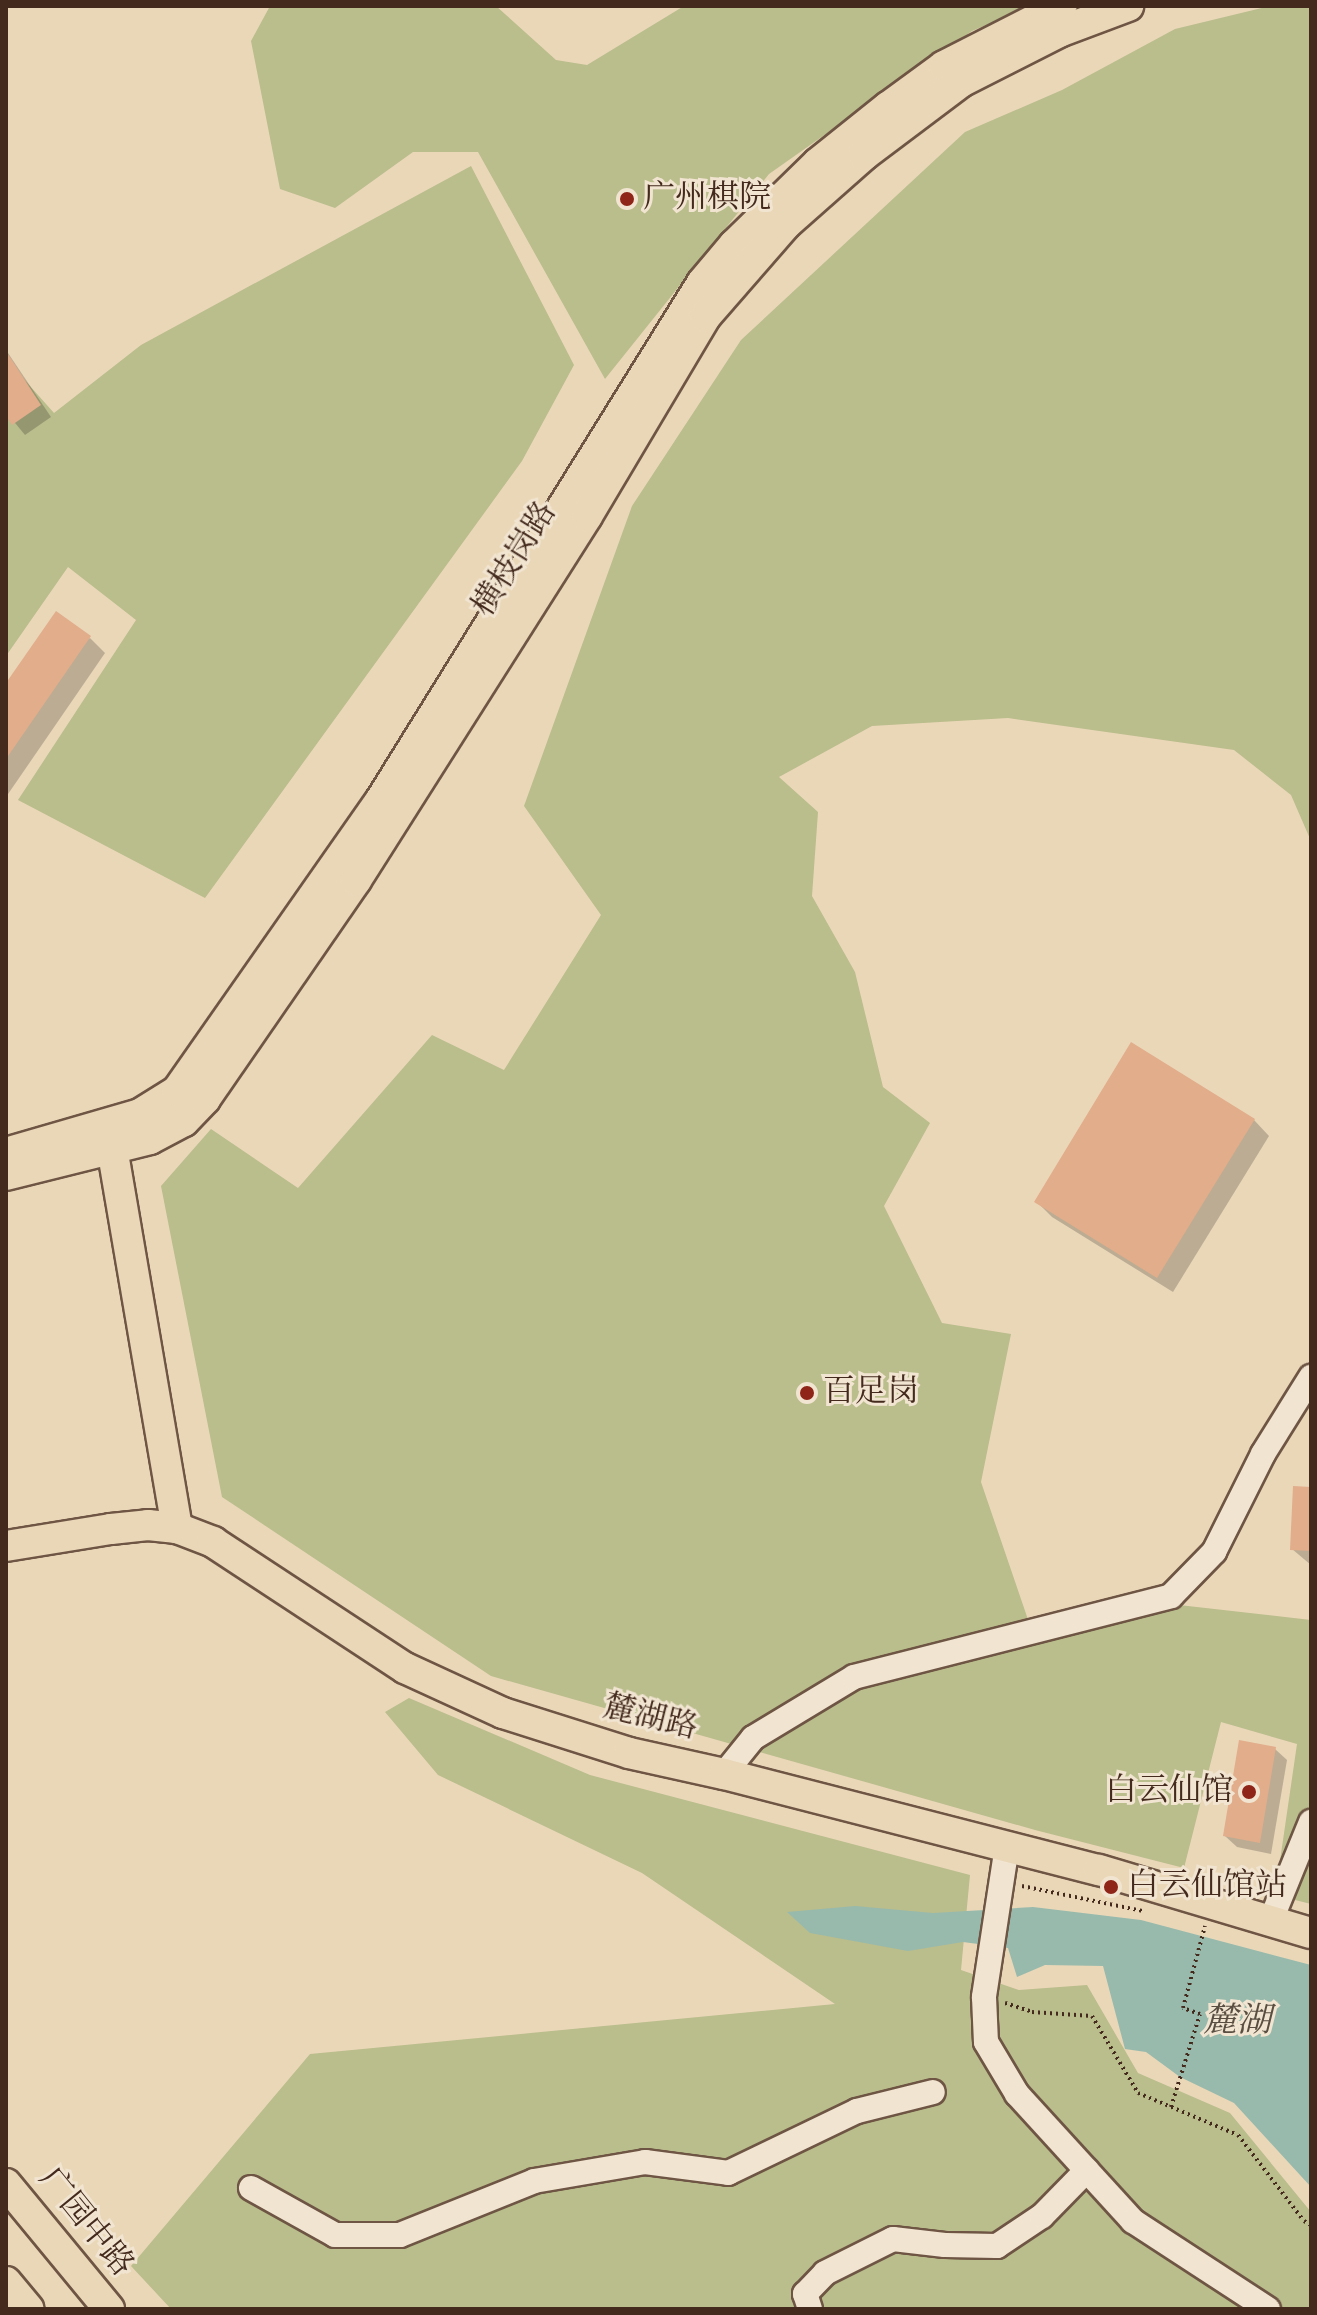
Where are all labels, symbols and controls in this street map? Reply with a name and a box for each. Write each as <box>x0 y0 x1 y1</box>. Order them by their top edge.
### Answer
place label: 广州棋院 <box>643 180 771 218</box>
marker: 广州棋院 <box>618 190 636 208</box>
street label: 横枝岗路 <box>466 496 566 624</box>
place label: 百足岗 <box>823 1374 919 1412</box>
marker: 百足岗 <box>798 1384 816 1402</box>
street label: 麓湖路 <box>599 1689 701 1749</box>
place label: 白云仙馆 <box>1105 1773 1233 1811</box>
marker: 白云仙馆 <box>1240 1783 1258 1801</box>
place label: 白云仙馆站 <box>1127 1868 1287 1906</box>
marker: 白云仙馆站 <box>1102 1878 1120 1896</box>
water label: 麓湖 <box>1203 2002 1271 2042</box>
street label: 广园中路 <box>30 2161 140 2285</box>

